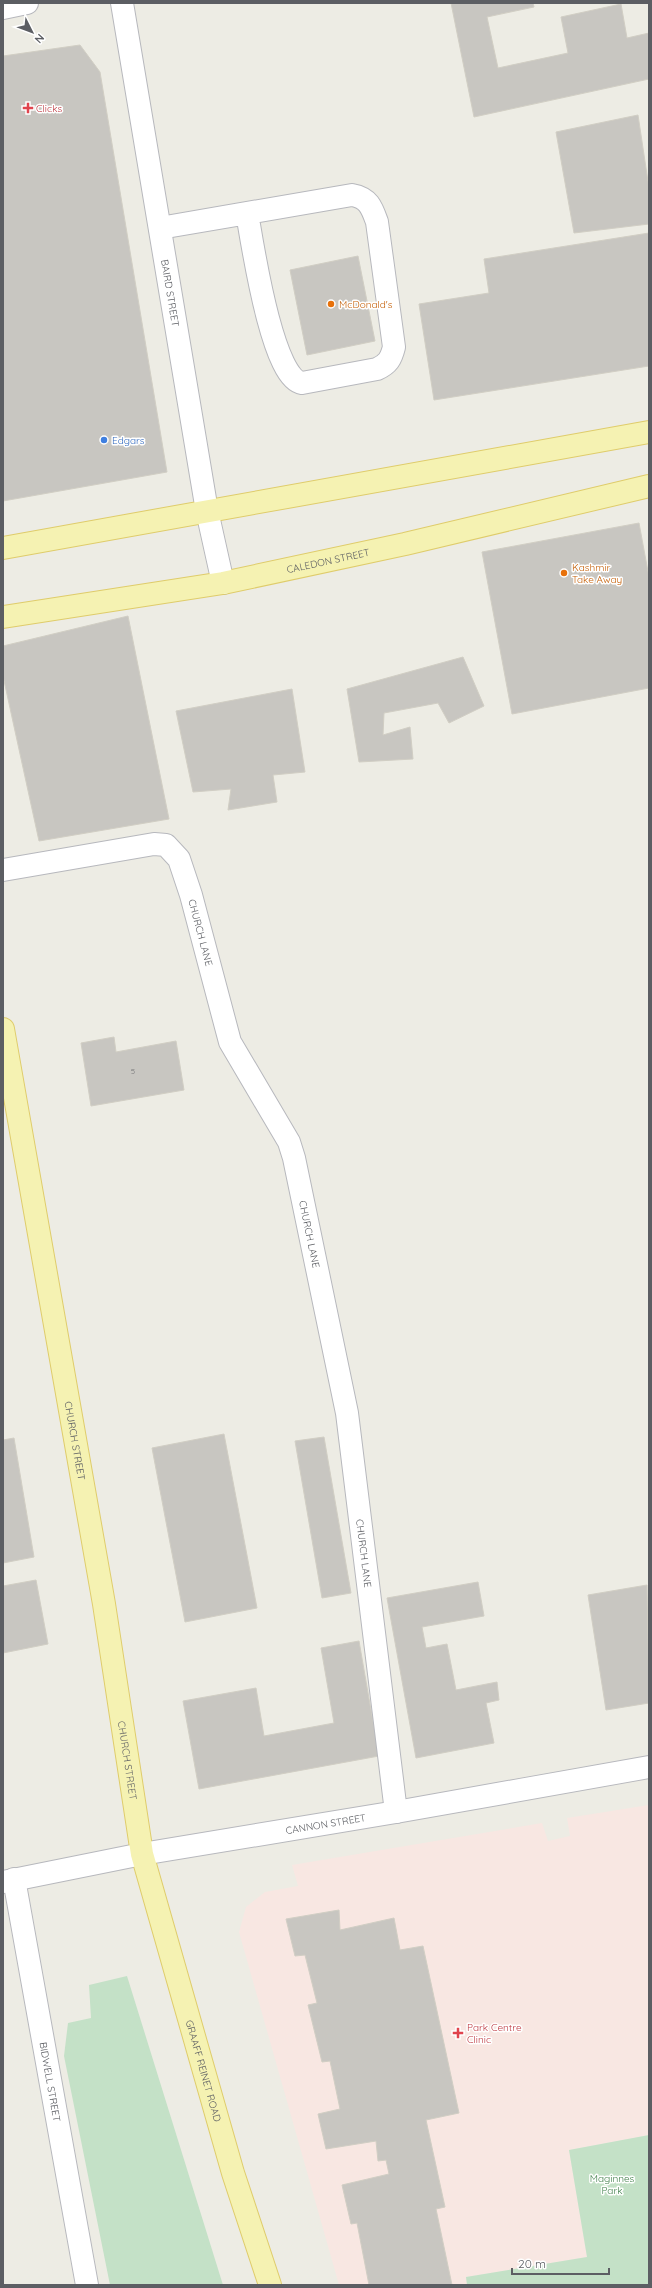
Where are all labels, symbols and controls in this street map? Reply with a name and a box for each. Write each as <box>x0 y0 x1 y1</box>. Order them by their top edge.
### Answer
north arrow <box>12 12 52 52</box>
text: N <box>32 31 47 46</box>
place label: Clicks <box>36 102 62 115</box>
marker: Clicks <box>23 103 33 113</box>
street label: BAIRD STREET <box>159 258 183 328</box>
place label: McDonald's <box>339 298 393 311</box>
marker: McDonald's <box>326 299 336 309</box>
place label: Edgars <box>112 434 145 447</box>
marker: Edgars <box>99 435 109 445</box>
street label: CALEDON STREET <box>285 545 371 576</box>
place label: Kashmir Take Away <box>572 561 622 586</box>
marker: Kashmir Take Away <box>559 568 569 578</box>
street label: CHURCH LANE <box>186 898 216 968</box>
house number: 5 <box>131 1066 135 1076</box>
street label: CHURCH LANE <box>296 1199 323 1269</box>
street label: CHURCH STREET <box>62 1400 89 1481</box>
street label: CHURCH LANE <box>354 1518 375 1588</box>
street label: CHURCH STREET <box>115 1720 140 1801</box>
street label: CANNON STREET <box>285 1811 367 1837</box>
street label: GRAAFF REINET ROAD <box>183 2018 225 2123</box>
place label: Park Centre Clinic <box>467 2021 522 2046</box>
marker: Park Centre Clinic <box>452 2027 464 2039</box>
street label: BIDWELL STREET <box>37 2041 64 2123</box>
park label: Maginnes Park <box>590 2172 635 2197</box>
scale bar <box>512 2250 609 2276</box>
text: 20 m <box>518 2256 546 2271</box>

